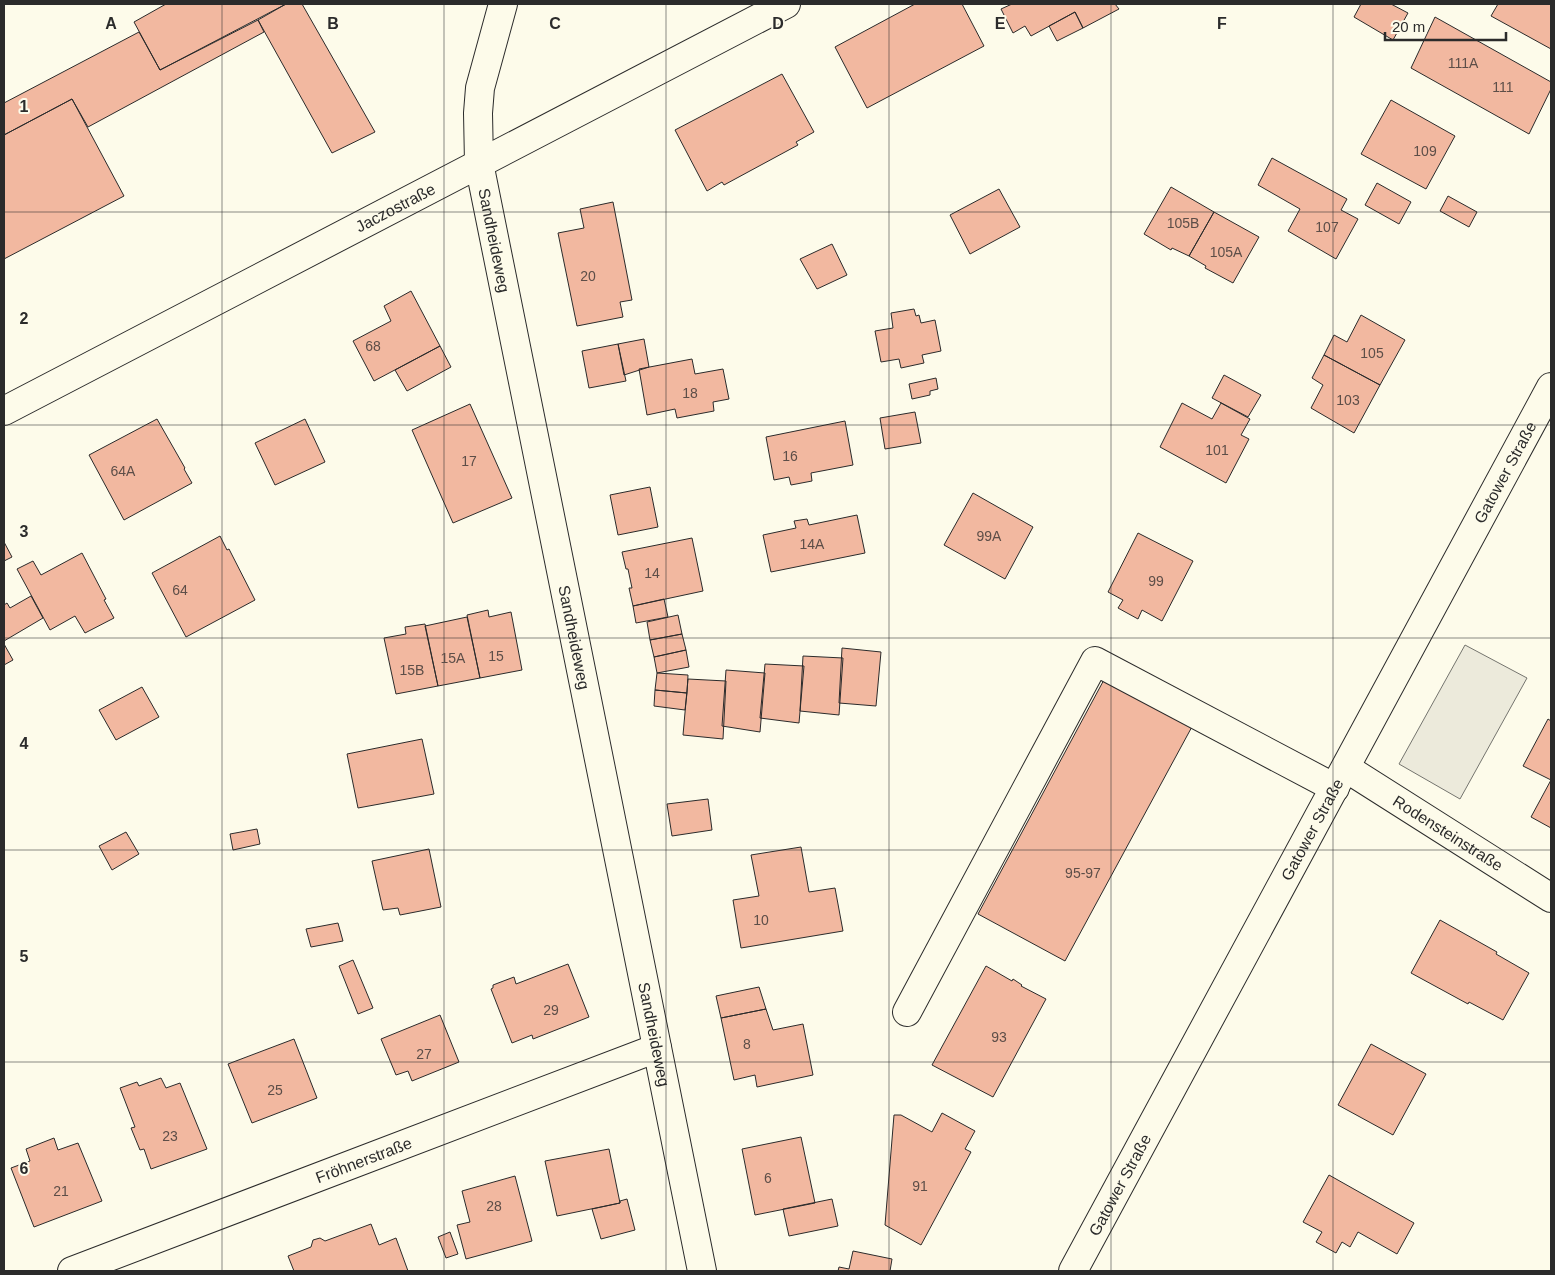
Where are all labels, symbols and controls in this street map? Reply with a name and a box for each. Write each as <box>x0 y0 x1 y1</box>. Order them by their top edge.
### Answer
scale bar <box>1385 10 1506 42</box>
text: A <box>105 15 117 32</box>
text: B <box>327 15 339 32</box>
text: C <box>549 15 561 32</box>
text: D <box>772 15 784 32</box>
text: E <box>995 15 1006 32</box>
text: F <box>1217 15 1227 32</box>
text: 20 m <box>1392 18 1425 35</box>
house number: 111A <box>1448 55 1479 71</box>
house number: 111 <box>1492 79 1514 95</box>
text: 1 <box>20 98 29 115</box>
house number: 109 <box>1413 143 1437 159</box>
street label: Jaczostraße <box>353 180 438 236</box>
street label: Sandheideweg <box>475 187 513 294</box>
house number: 105B <box>1167 215 1199 231</box>
house number: 107 <box>1315 219 1339 235</box>
house number: 105A <box>1210 244 1243 260</box>
house number: 20 <box>580 268 596 284</box>
text: 2 <box>20 310 29 327</box>
house number: 68 <box>365 338 381 354</box>
house number: 105 <box>1360 345 1384 361</box>
house number: 18 <box>682 385 698 401</box>
house number: 103 <box>1336 392 1360 408</box>
street label: Gatower Straße <box>1471 419 1540 526</box>
house number: 101 <box>1205 442 1229 458</box>
house number: 16 <box>782 448 798 464</box>
house number: 17 <box>461 453 477 469</box>
house number: 64A <box>111 463 136 479</box>
text: 3 <box>20 523 29 540</box>
house number: 99A <box>977 528 1002 544</box>
house number: 14A <box>800 536 825 552</box>
house number: 14 <box>644 565 660 581</box>
house number: 99 <box>1148 573 1164 589</box>
house number: 64 <box>172 582 188 598</box>
street label: Sandheideweg <box>555 584 593 691</box>
house number: 15 <box>488 648 504 664</box>
house number: 15A <box>441 650 466 666</box>
house number: 15B <box>400 662 424 678</box>
text: 4 <box>20 735 29 752</box>
street label: Gatower Straße <box>1278 776 1347 883</box>
street label: Rodensteinstraße <box>1390 792 1506 874</box>
house number: 95-97 <box>1065 865 1101 881</box>
house number: 10 <box>753 912 769 928</box>
text: 5 <box>20 948 29 965</box>
street label: Sandheideweg <box>635 981 673 1088</box>
house number: 29 <box>543 1002 559 1018</box>
house number: 93 <box>991 1029 1007 1045</box>
house number: 8 <box>743 1036 751 1052</box>
house number: 27 <box>416 1046 432 1062</box>
house number: 25 <box>267 1082 283 1098</box>
house number: 23 <box>162 1128 178 1144</box>
street label: Gatower Straße <box>1086 1131 1154 1239</box>
street label: Fröhnerstraße <box>313 1134 414 1186</box>
text: 6 <box>20 1160 29 1177</box>
house number: 6 <box>764 1170 772 1186</box>
house number: 91 <box>912 1178 928 1194</box>
house number: 21 <box>53 1183 69 1199</box>
house number: 28 <box>486 1198 502 1214</box>

